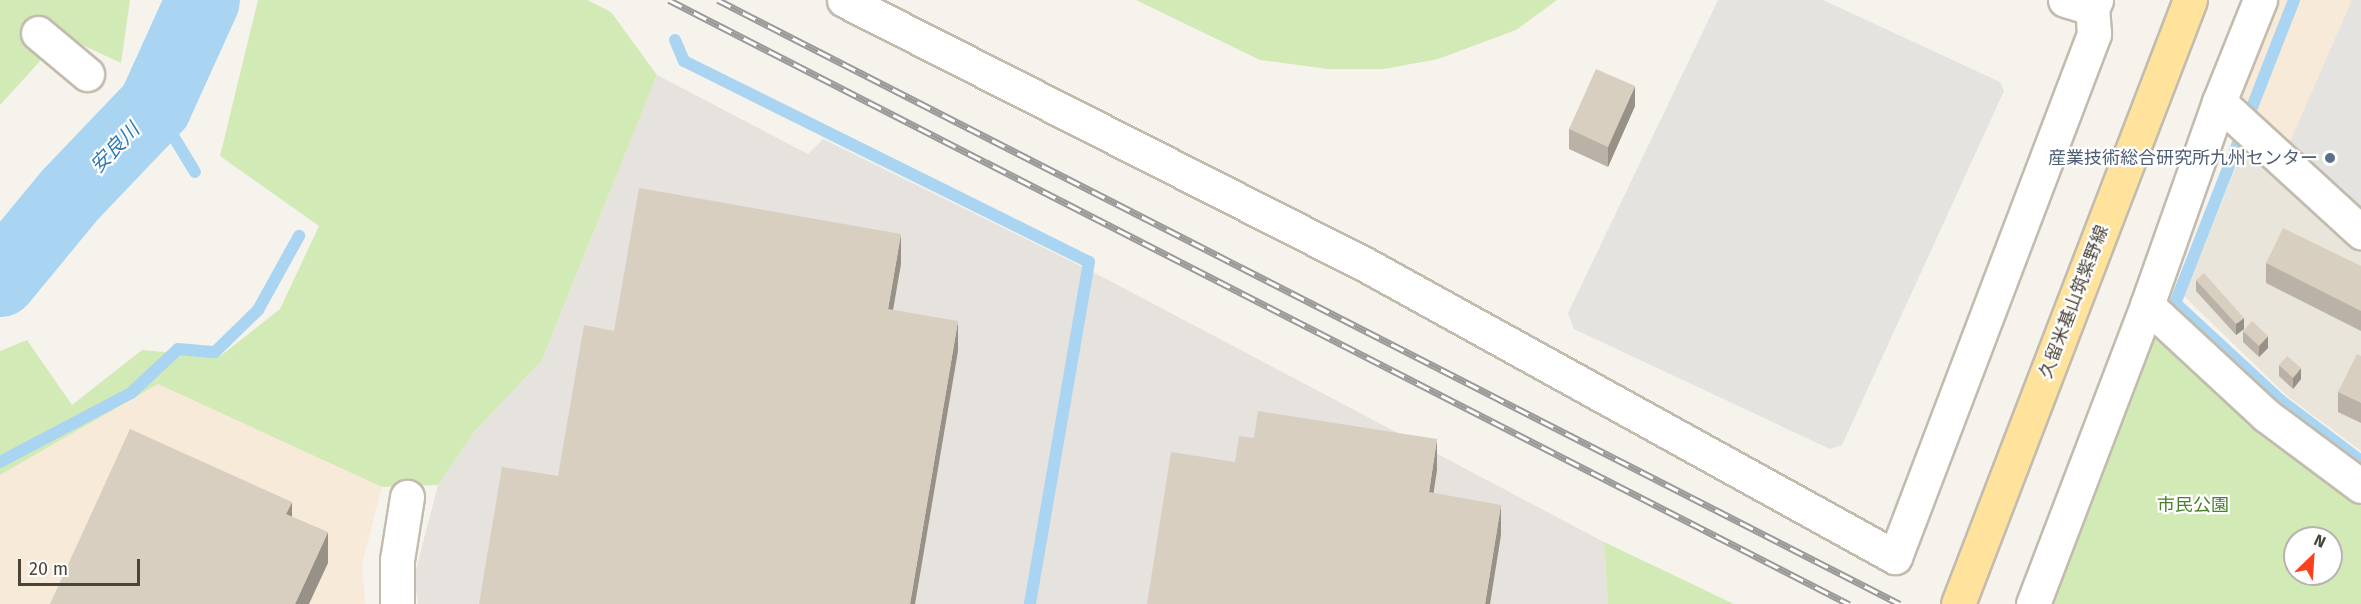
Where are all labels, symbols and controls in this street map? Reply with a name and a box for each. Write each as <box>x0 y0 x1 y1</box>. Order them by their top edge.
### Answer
water label: 安良川 <box>86 118 144 178</box>
place label: 産業技術総合研究所九州センター <box>2048 147 2318 169</box>
marker: 産業技術総合研究所九州センター <box>2323 151 2337 165</box>
street label: 久留米基山筑紫野線 <box>2035 223 2113 381</box>
park label: 市民公園 <box>2157 494 2229 516</box>
north arrow <box>2283 526 2343 586</box>
text: N <box>2311 530 2329 552</box>
scale bar <box>21 547 142 585</box>
text: 20 m <box>29 558 68 580</box>

